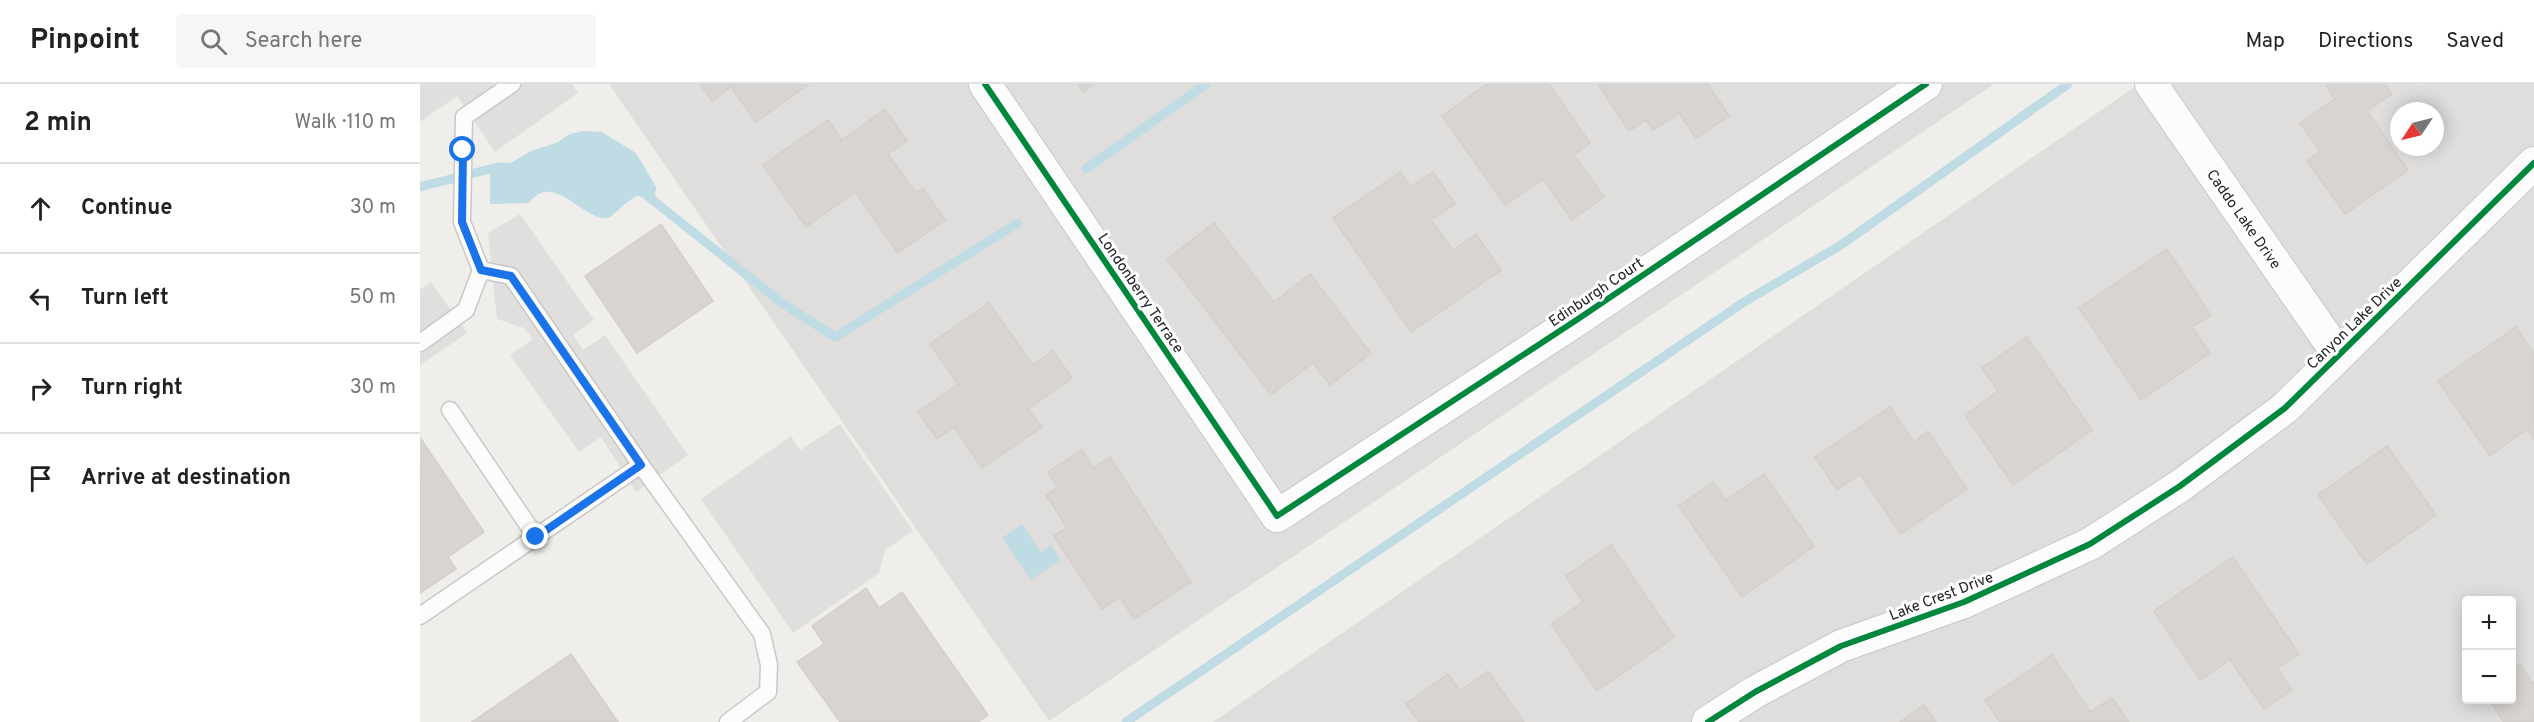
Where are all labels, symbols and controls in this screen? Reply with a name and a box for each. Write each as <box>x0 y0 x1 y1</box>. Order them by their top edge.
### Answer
search box <box>176 14 596 68</box>
text: Pinpoint <box>30 23 140 59</box>
icon: search <box>197 25 230 58</box>
text: Search here <box>245 28 362 55</box>
text: Map <box>2245 28 2285 55</box>
text: Directions <box>2318 28 2413 55</box>
text: Saved <box>2446 28 2504 55</box>
north arrow <box>2390 102 2444 156</box>
text: 2 min <box>24 107 92 140</box>
text: Walk · 110 m <box>295 110 396 136</box>
route start <box>449 136 475 162</box>
street label: Caddo Lake Drive <box>2201 166 2284 273</box>
icon: ahead <box>24 192 57 225</box>
text: Continue <box>81 195 172 222</box>
text: 30 m <box>350 195 396 221</box>
street label: Londonberry Terrace <box>1093 230 1187 357</box>
street label: Edinburgh Court <box>1546 254 1648 332</box>
street label: Canyon Lake Drive <box>2303 274 2407 374</box>
icon: left <box>24 282 57 315</box>
text: Turn left <box>81 285 169 312</box>
text: 50 m <box>349 285 396 311</box>
icon: right <box>24 372 57 405</box>
text: Turn right <box>81 375 183 402</box>
text: 30 m <box>350 375 396 401</box>
icon: arrive <box>24 462 57 495</box>
text: Arrive at destination <box>81 465 291 492</box>
route end <box>522 523 548 549</box>
street label: Lake Crest Drive <box>1887 569 1996 626</box>
map controls <box>2462 596 2516 704</box>
button: + <box>2462 596 2516 650</box>
button: − <box>2462 650 2516 704</box>

